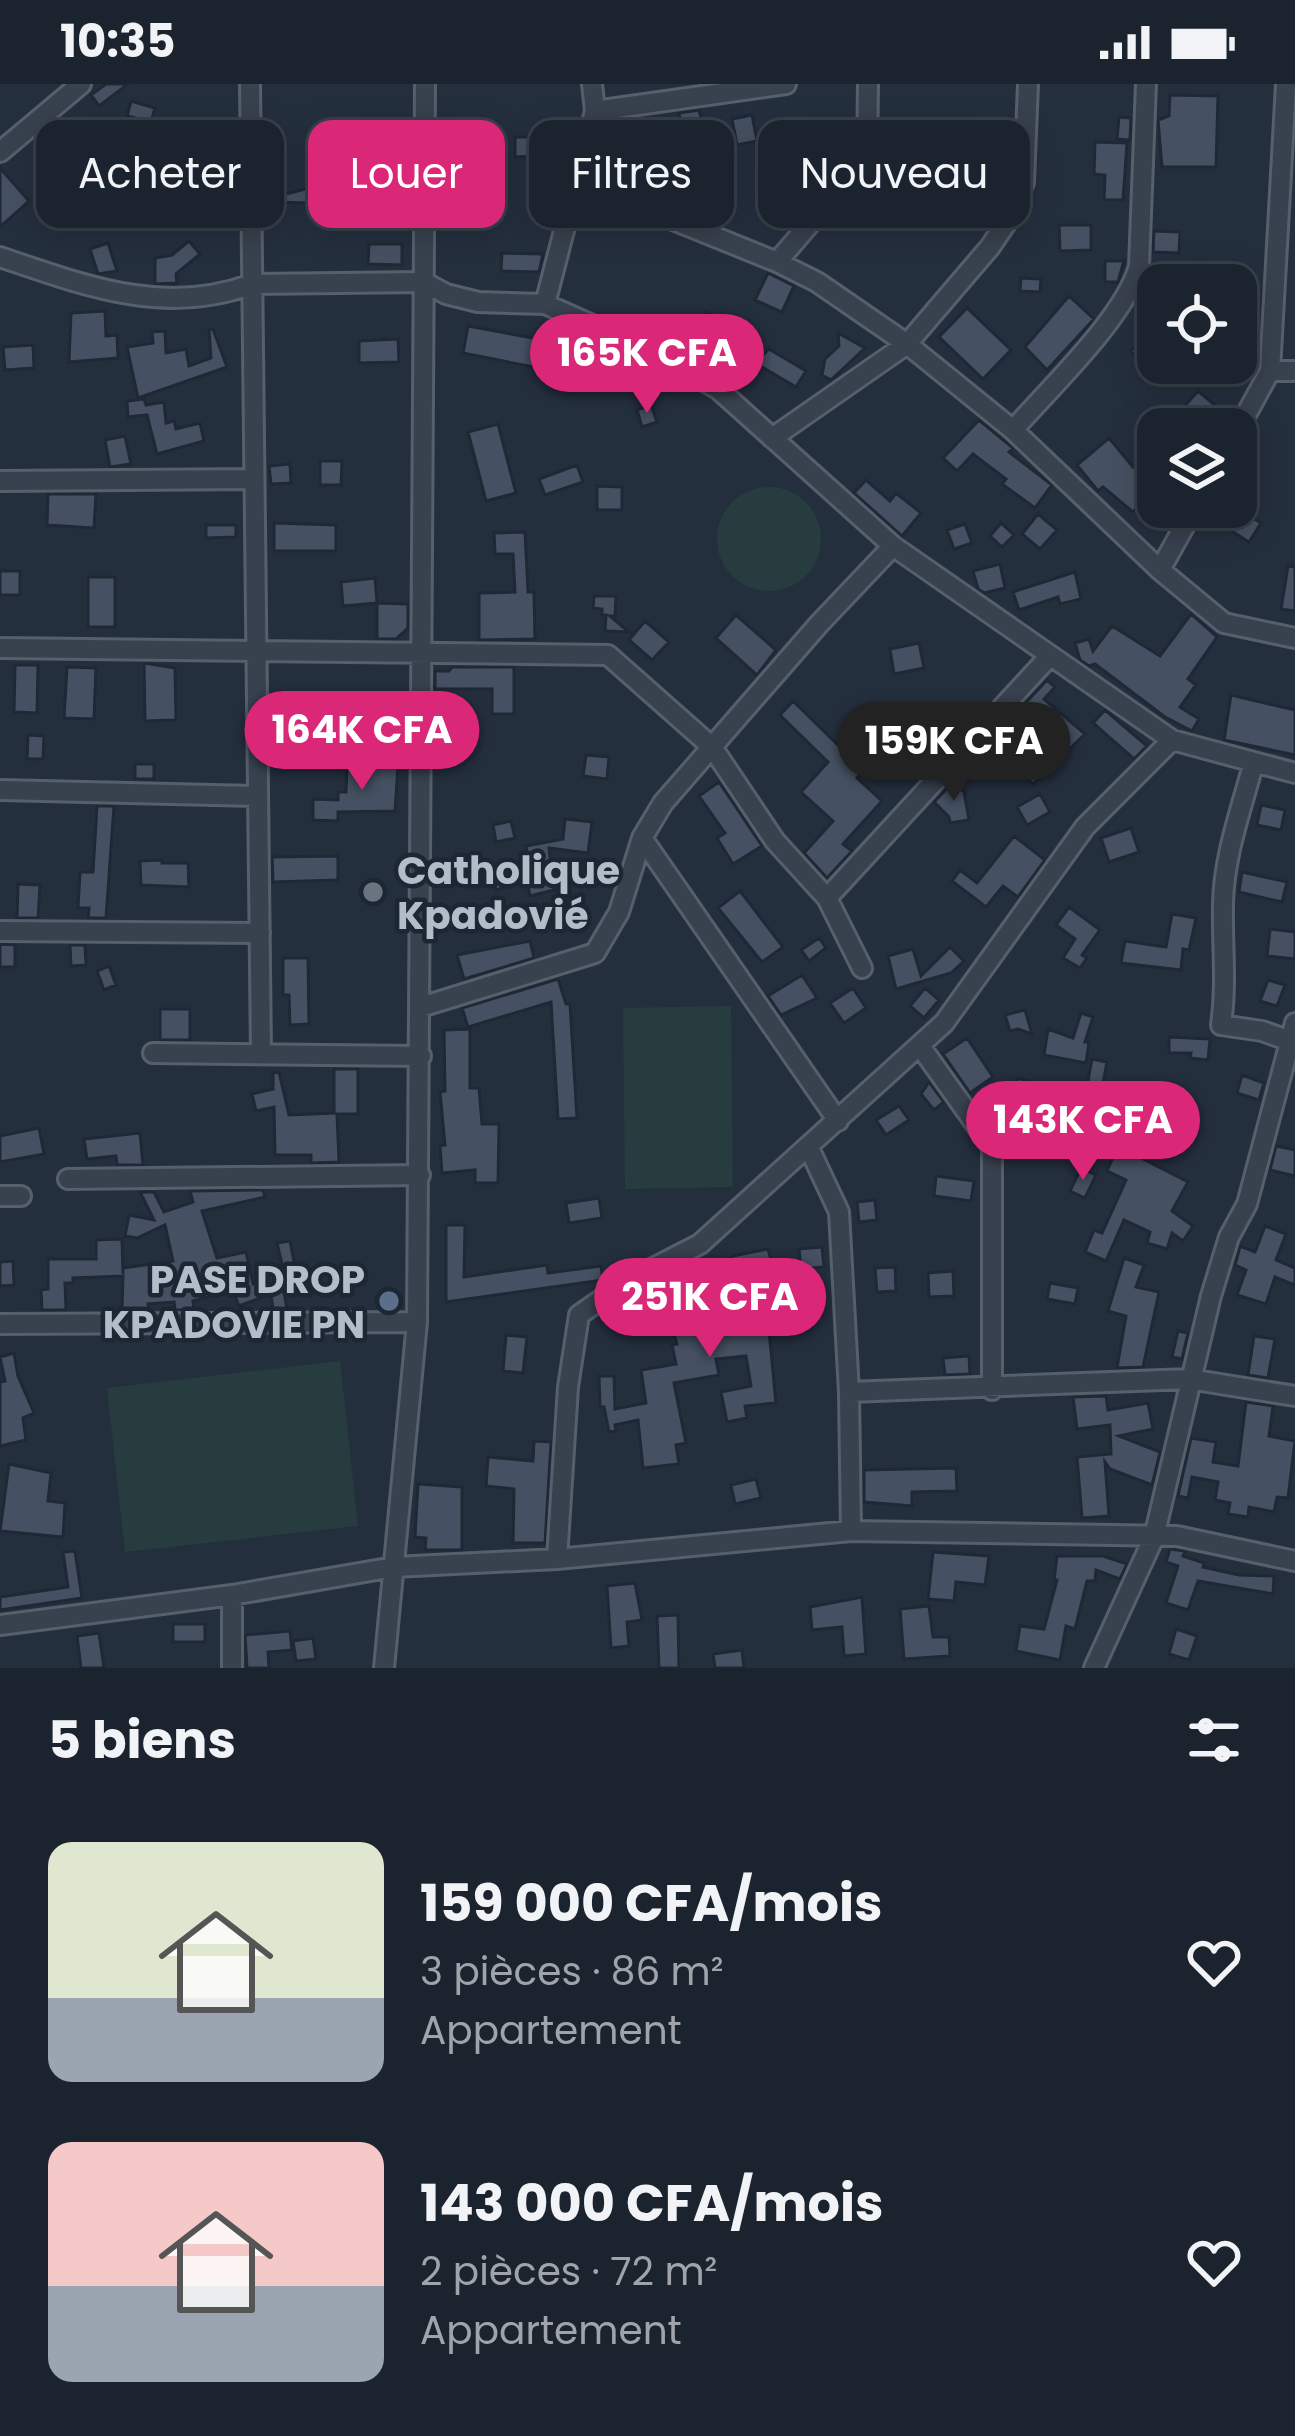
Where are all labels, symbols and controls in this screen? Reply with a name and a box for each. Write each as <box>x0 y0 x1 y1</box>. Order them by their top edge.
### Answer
text: 10:35 <box>60 10 176 73</box>
chip: Acheter <box>36 120 284 228</box>
chip: Louer <box>308 120 505 228</box>
chip: Filtres <box>529 120 734 228</box>
chip: Nouveau <box>758 120 1030 228</box>
map controls <box>1137 264 1257 528</box>
button: locate <box>1137 264 1257 384</box>
pin: 165K CFA <box>523 314 771 416</box>
text: 165K CFA <box>557 325 737 380</box>
button: layers <box>1137 408 1257 528</box>
pin: 164K CFA <box>238 691 486 793</box>
text: 164K CFA <box>271 702 453 757</box>
pin: 159K CFA <box>830 702 1078 804</box>
text: 159K CFA <box>864 713 1044 768</box>
place label: Catholique Kpadovié <box>397 843 620 943</box>
marker: Catholique Kpadovié <box>360 879 386 905</box>
pin: 143K CFA <box>959 1081 1207 1183</box>
text: 143K CFA <box>993 1092 1173 1147</box>
place label: PASE DROP KPADOVIE PN <box>103 1252 365 1352</box>
pin: 251K CFA <box>586 1258 834 1360</box>
text: 251K CFA <box>621 1269 799 1324</box>
marker: PASE DROP KPADOVIE PN <box>376 1288 402 1314</box>
text: 5 biens <box>48 1704 236 1776</box>
icon: filters <box>1181 1707 1247 1773</box>
text: 159 000 CFA/mois <box>420 1867 883 1939</box>
icon: home <box>144 1890 288 2034</box>
icon: heart <box>1181 1929 1247 1995</box>
text: 3 pièces · 86 m² <box>420 1944 724 1999</box>
text: Appartement <box>420 2003 682 2058</box>
text: 143 000 CFA/mois <box>420 2167 883 2239</box>
icon: home <box>144 2190 288 2334</box>
icon: heart <box>1181 2229 1247 2295</box>
text: 2 pièces · 72 m² <box>420 2244 717 2299</box>
text: Appartement <box>420 2303 682 2358</box>

